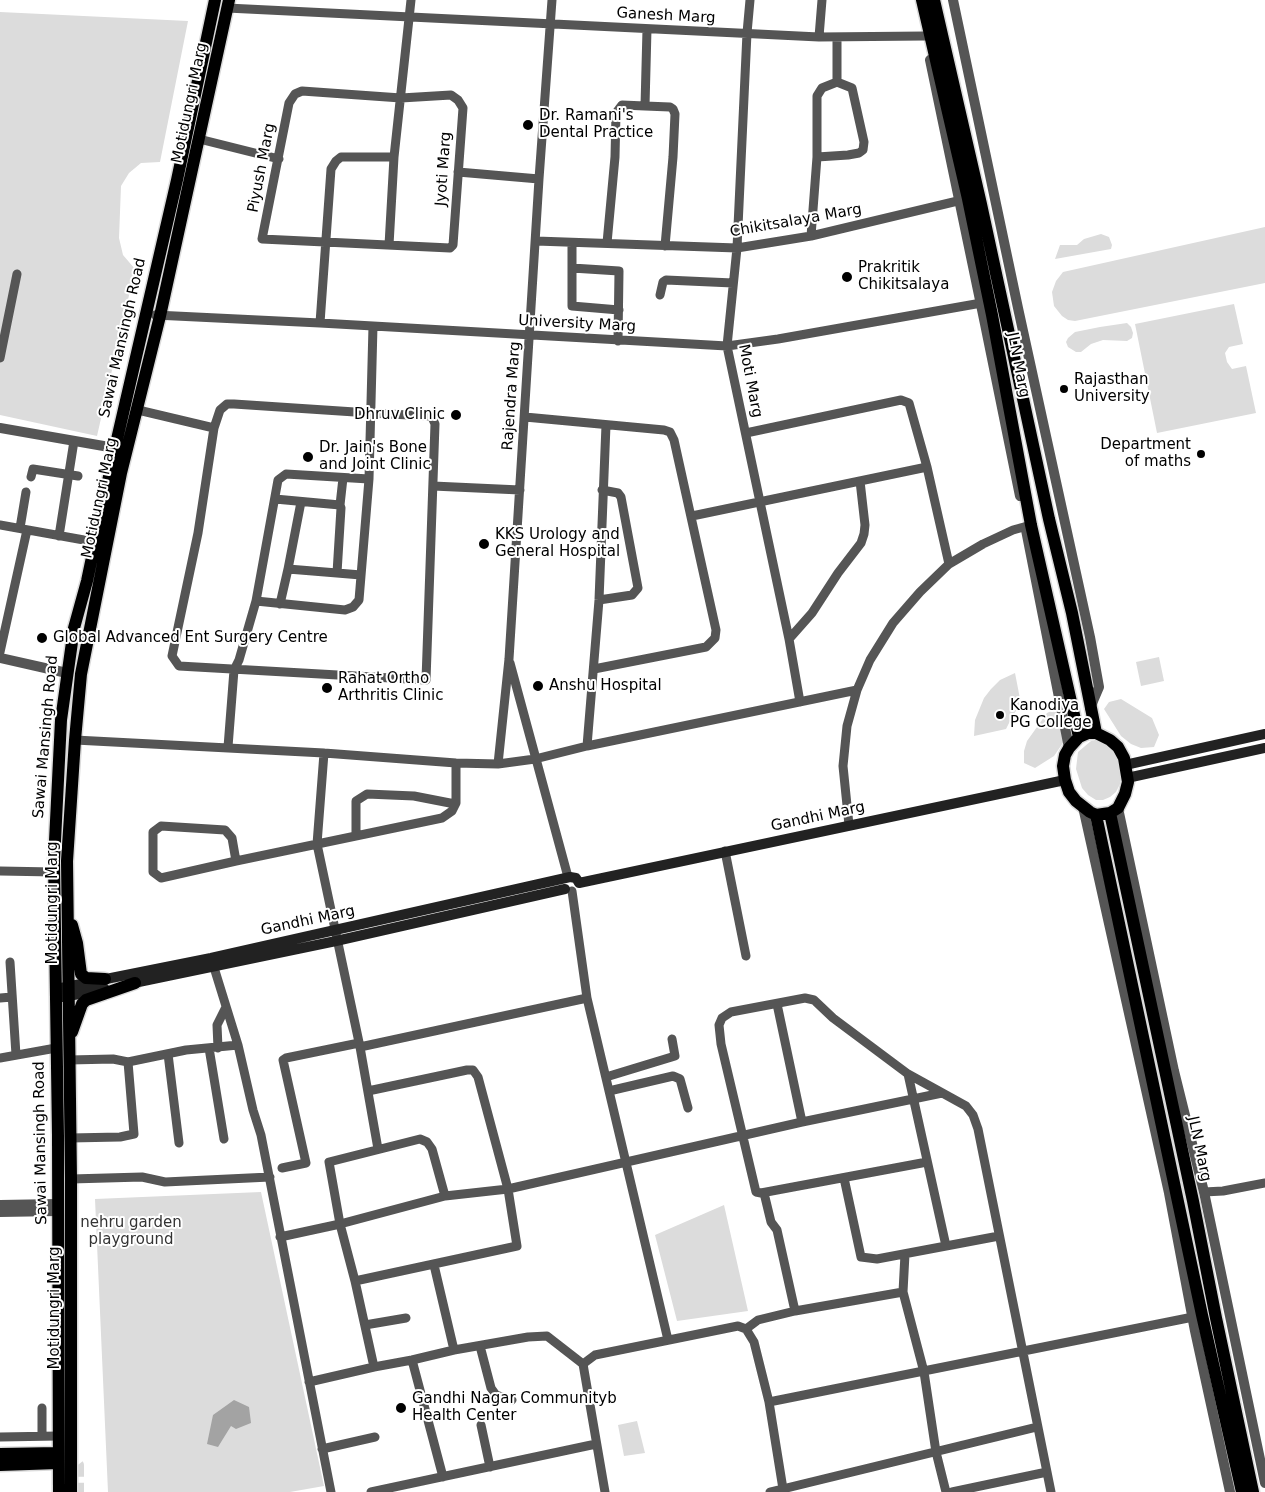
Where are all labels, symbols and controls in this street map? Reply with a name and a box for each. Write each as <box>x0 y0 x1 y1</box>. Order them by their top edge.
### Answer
street label: Ganesh Marg <box>616 4 716 28</box>
street label: Motidungri Marg <box>168 41 212 165</box>
place label: Dr. Ramani's Dental Practice <box>539 107 653 142</box>
marker: Dr. Ramani's Dental Practice <box>521 118 535 132</box>
street label: Piyush Marg <box>244 122 280 214</box>
street label: Jyoti Marg <box>432 131 456 207</box>
street label: Chikitsalaya Marg <box>729 201 863 241</box>
street label: Sawai Mansingh Road <box>96 256 150 420</box>
place label: Prakritik Chikitsalaya <box>858 259 949 294</box>
marker: Prakritik Chikitsalaya <box>840 270 854 284</box>
street label: University Marg <box>518 312 636 336</box>
street label: JLN Marg <box>1003 331 1033 399</box>
street label: Rajendra Marg <box>499 341 525 451</box>
street label: Moti Marg <box>734 343 766 419</box>
place label: Rajasthan University <box>1074 371 1150 406</box>
marker: Rajasthan University <box>1058 383 1070 395</box>
place label: Dhruv Clinic <box>354 406 445 424</box>
marker: Dhruv Clinic <box>449 408 463 422</box>
street label: Motidungri Marg <box>78 436 122 560</box>
place label: Department of maths <box>1100 436 1191 471</box>
place label: Dr. Jain's Bone and Joint Clinic <box>319 439 431 474</box>
marker: Department of maths <box>1195 448 1207 460</box>
marker: Dr. Jain's Bone and Joint Clinic <box>301 450 315 464</box>
place label: KKS Urology and General Hospital <box>495 526 620 561</box>
marker: KKS Urology and General Hospital <box>477 537 491 551</box>
place label: Global Advanced Ent Surgery Centre <box>53 629 328 647</box>
marker: Global Advanced Ent Surgery Centre <box>35 631 49 645</box>
street label: Sawai Mansingh Road <box>30 655 62 819</box>
place label: Rahat Ortho Arthritis Clinic <box>338 670 444 705</box>
place label: Anshu Hospital <box>549 677 662 695</box>
marker: Anshu Hospital <box>531 679 545 693</box>
marker: Rahat Ortho Arthritis Clinic <box>320 681 334 695</box>
place label: Kanodiya PG College <box>1010 697 1091 732</box>
marker: Kanodiya PG College <box>994 709 1006 721</box>
street label: Gandhi Marg <box>769 798 867 836</box>
street label: Motidungri Marg <box>44 842 62 964</box>
street label: Gandhi Marg <box>259 902 357 940</box>
street label: Sawai Mansingh Road <box>31 1061 51 1225</box>
street label: JLN Marg <box>1183 1115 1215 1183</box>
park label: nehru garden playground <box>80 1214 182 1249</box>
street label: Motidungri Marg <box>46 1247 64 1369</box>
place label: Gandhi Nagar Communityb Health Center <box>412 1390 617 1425</box>
marker: Gandhi Nagar Communityb Health Center <box>394 1401 408 1415</box>

